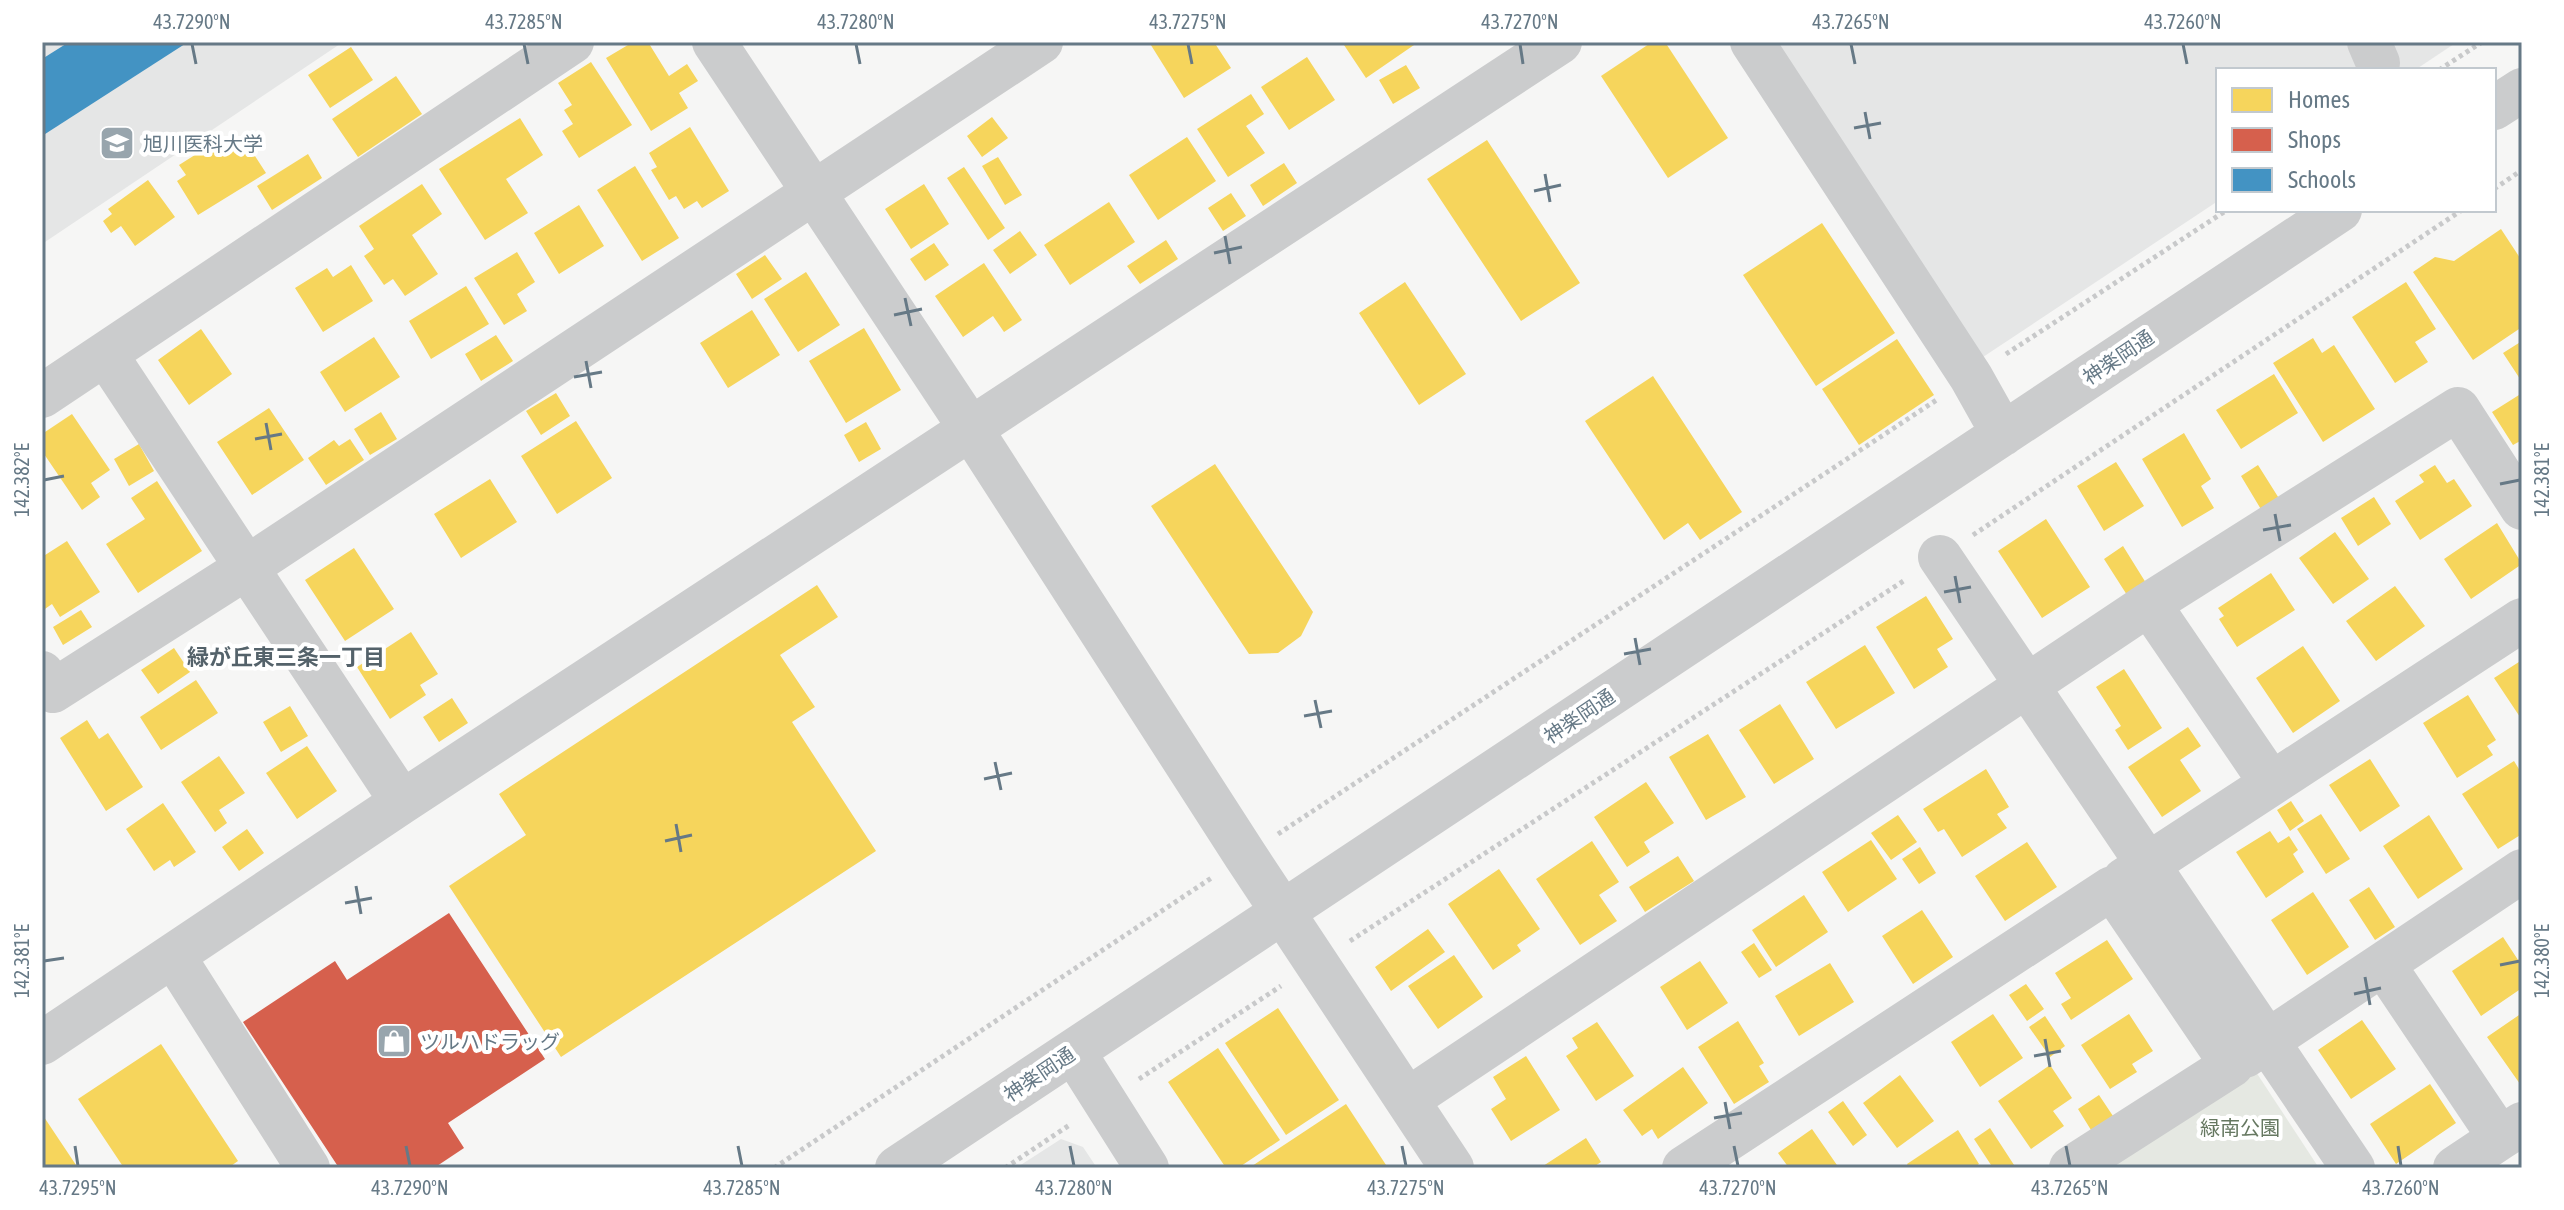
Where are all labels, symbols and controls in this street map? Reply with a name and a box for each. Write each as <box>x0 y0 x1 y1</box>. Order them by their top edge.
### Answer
text: 43.7290°N <box>153 10 231 33</box>
text: 43.7285°N <box>485 10 563 33</box>
text: 43.7280°N <box>817 10 895 33</box>
text: 43.7275°N <box>1149 10 1227 33</box>
text: 43.7270°N <box>1481 10 1559 33</box>
text: 43.7265°N <box>1812 10 1890 33</box>
text: 43.7260°N <box>2144 10 2222 33</box>
legend <box>2216 68 2496 212</box>
text: Homes <box>2288 86 2350 113</box>
school or university icon: 旭川医科大学 <box>98 124 136 162</box>
text: Shops <box>2288 126 2341 153</box>
place label: 旭川医科大学 <box>143 132 263 155</box>
text: Schools <box>2288 166 2356 193</box>
street label: 神楽岡通 <box>2078 325 2158 389</box>
text: 142.382°E <box>10 443 33 517</box>
text: 142.381°E <box>2530 443 2553 517</box>
district label: 緑が丘東三条一丁目 <box>187 644 385 670</box>
street label: 神楽岡通 <box>1539 684 1619 748</box>
text: 142.381°E <box>10 924 33 998</box>
text: 142.380°E <box>2530 924 2553 998</box>
shop icon: ツルハドラッグ <box>375 1022 413 1060</box>
place label: ツルハドラッグ <box>420 1030 560 1053</box>
street label: 神楽岡通 <box>999 1042 1079 1106</box>
park label: 緑南公園 <box>2200 1116 2280 1139</box>
text: 43.7295°N <box>39 1176 117 1199</box>
text: 43.7290°N <box>371 1176 449 1199</box>
text: 43.7285°N <box>703 1176 781 1199</box>
text: 43.7280°N <box>1035 1176 1113 1199</box>
text: 43.7275°N <box>1367 1176 1445 1199</box>
text: 43.7270°N <box>1699 1176 1777 1199</box>
text: 43.7265°N <box>2031 1176 2109 1199</box>
text: 43.7260°N <box>2362 1176 2440 1199</box>

